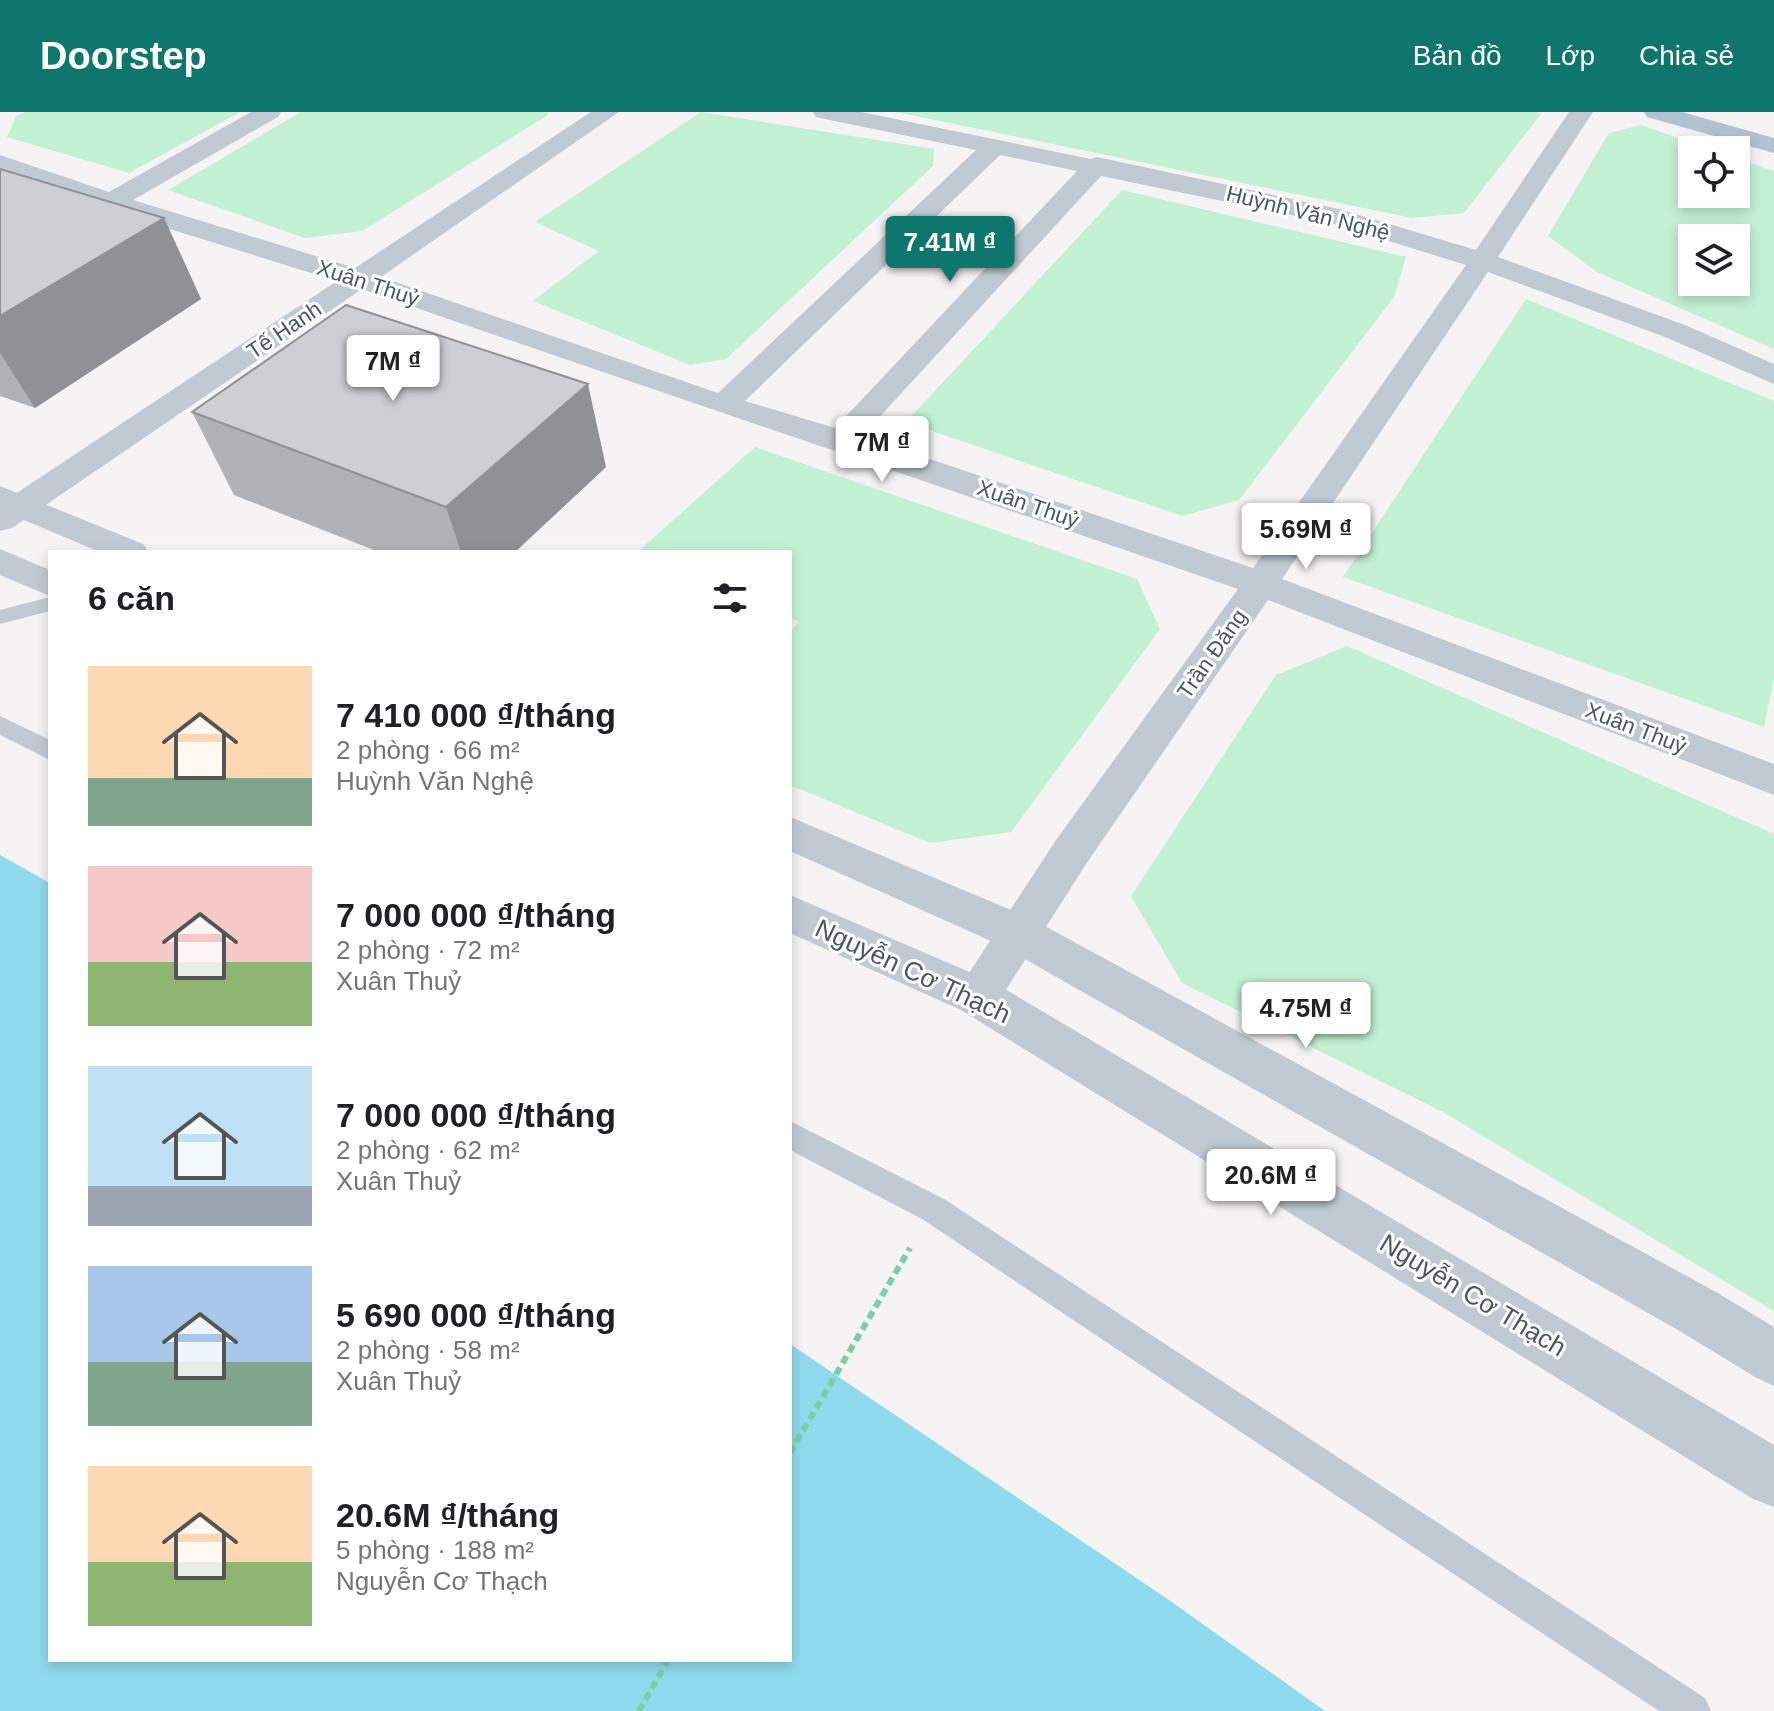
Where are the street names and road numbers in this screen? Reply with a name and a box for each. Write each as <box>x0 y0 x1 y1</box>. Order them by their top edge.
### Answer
street label: Huỳnh Văn Nghệ <box>1224 181 1392 245</box>
street label: Xuân Thuỷ <box>314 255 422 311</box>
street label: Tế Hanh <box>242 296 326 364</box>
street label: Xuân Thuỷ <box>974 475 1082 533</box>
street label: Trần Đăng <box>1172 605 1252 703</box>
street label: Xuân Thuỷ <box>1582 697 1690 759</box>
street label: Nguyễn Cơ Thạch <box>811 913 1015 1029</box>
street label: Nguyễn Cơ Thạch <box>1375 1228 1571 1362</box>

